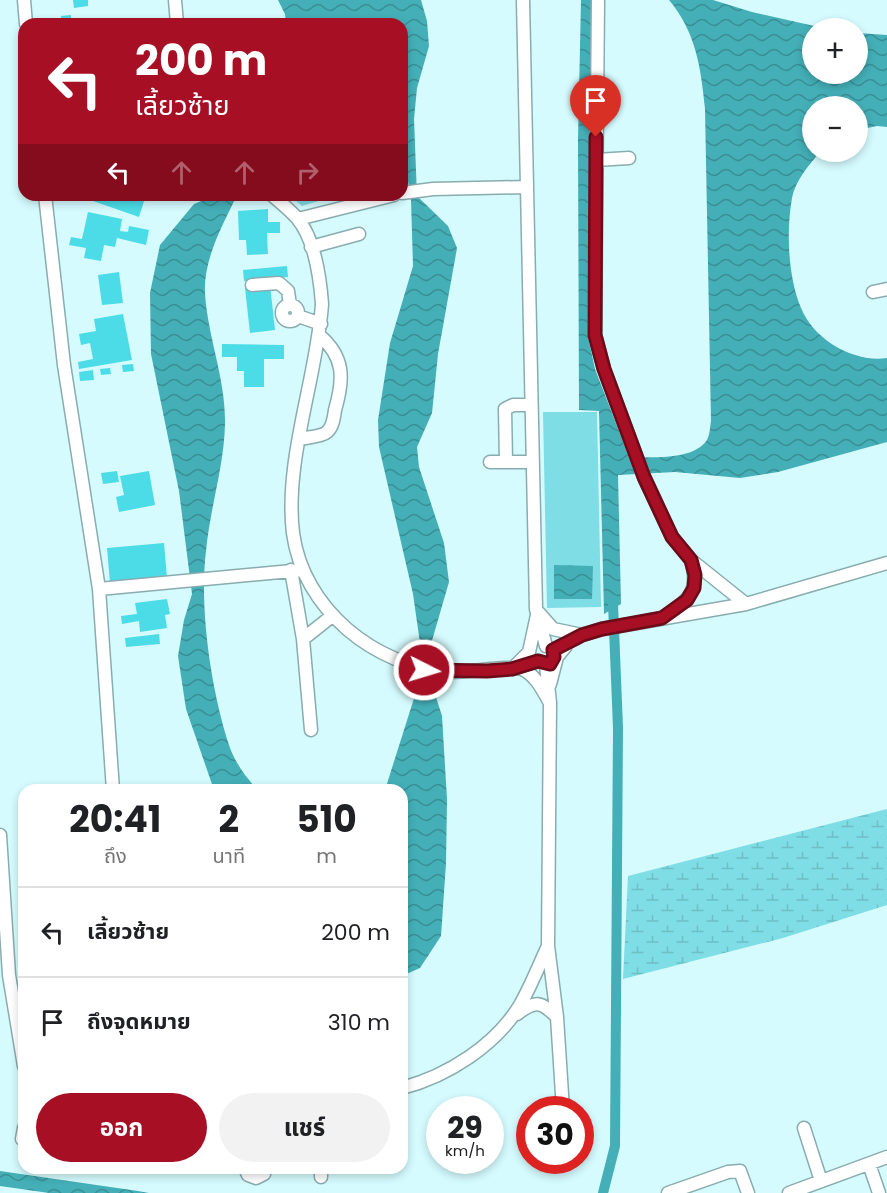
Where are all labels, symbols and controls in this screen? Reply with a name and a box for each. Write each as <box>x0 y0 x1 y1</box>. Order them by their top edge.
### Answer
map controls <box>802 18 868 162</box>
button: + <box>802 18 868 84</box>
text: 200 m <box>135 31 267 90</box>
icon: left <box>36 42 114 120</box>
pin <box>570 75 621 137</box>
icon: arrive <box>579 84 612 117</box>
text: เลี้ยวซ้าย <box>135 87 229 124</box>
button: − <box>802 96 868 162</box>
icon: left <box>102 156 135 189</box>
icon: ahead <box>165 156 198 189</box>
icon: ahead <box>228 156 261 189</box>
icon: right <box>291 156 324 189</box>
position arrow <box>392 638 456 702</box>
text: 20:41 <box>69 794 161 845</box>
text: 2 <box>219 794 239 845</box>
text: 510 <box>296 794 357 845</box>
text: ถึง <box>104 842 127 870</box>
text: นาที <box>213 842 245 870</box>
text: m <box>316 842 337 870</box>
icon: left <box>36 916 69 949</box>
text: เลี้ยวซ้าย <box>87 916 169 947</box>
text: 200 m <box>321 917 390 948</box>
icon: arrive <box>36 1006 69 1039</box>
text: ถึงจุดหมาย <box>87 1006 191 1037</box>
text: 310 m <box>328 1007 390 1038</box>
button: ออก <box>36 1093 207 1162</box>
button: แชร์ <box>219 1093 390 1162</box>
speed limit sign: 30 <box>516 1096 594 1174</box>
text: 29 <box>447 1106 483 1149</box>
text: km/h <box>445 1140 485 1161</box>

